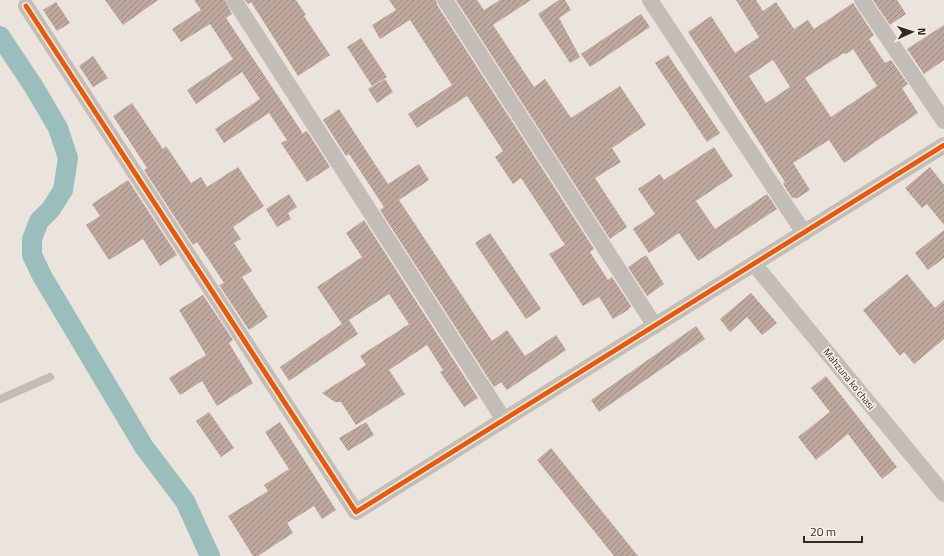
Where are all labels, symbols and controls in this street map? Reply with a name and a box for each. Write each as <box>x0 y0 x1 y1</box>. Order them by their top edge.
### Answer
north arrow <box>892 12 932 52</box>
text: N <box>914 27 930 36</box>
street label: Mahzuna koʻchasi <box>820 345 878 413</box>
scale bar <box>804 518 862 544</box>
text: 20 m <box>810 522 836 541</box>

